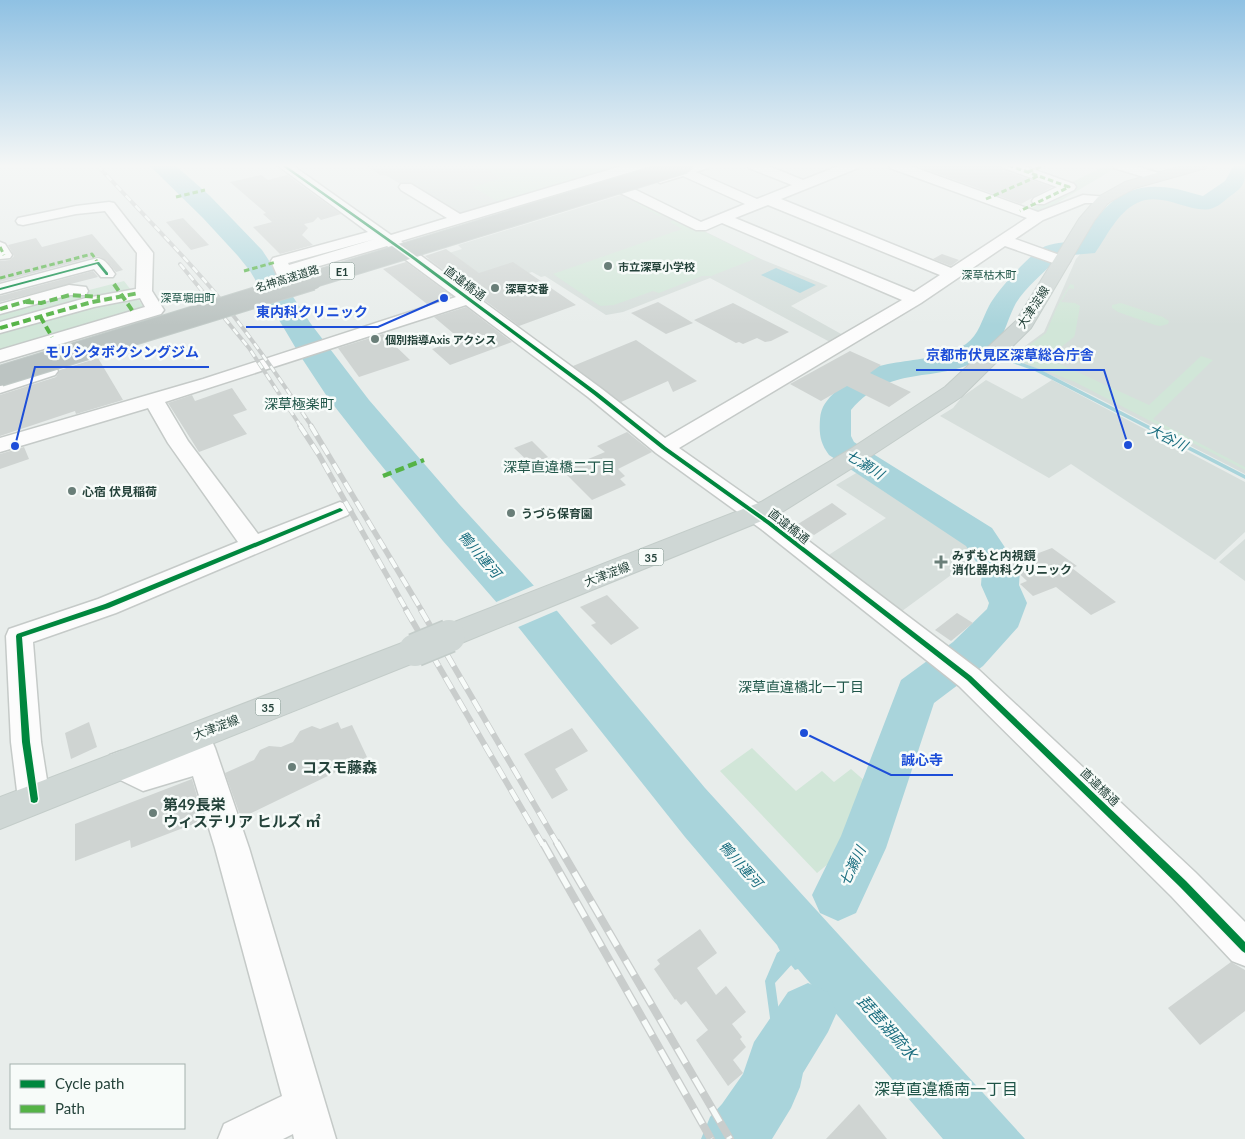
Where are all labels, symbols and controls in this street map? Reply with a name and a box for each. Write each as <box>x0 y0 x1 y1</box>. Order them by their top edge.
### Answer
marker: 市立深草小学校 <box>602 260 614 272</box>
place label: 市立深草小学校 <box>618 260 695 273</box>
street label: 名神高速道路 <box>254 262 320 294</box>
road number: E1 <box>330 262 354 280</box>
street label: 直違橋通 <box>441 263 489 303</box>
district label: 深草枯木町 <box>962 268 1017 281</box>
marker: 深草交番 <box>489 282 501 294</box>
place label: 深草交番 <box>505 282 549 295</box>
street label: 大津淀線 <box>1014 283 1052 331</box>
district label: 深草堀田町 <box>161 291 216 304</box>
callout: 東内科クリニック <box>246 298 378 327</box>
text: 東内科クリニック <box>256 303 368 320</box>
marker: 個別指導Axis アクシス <box>369 333 381 345</box>
place label: 個別指導Axis アクシス <box>385 333 496 346</box>
callout: モリシタボクシングジム <box>35 338 209 367</box>
callout: 京都市伏見区深草総合庁舎 <box>916 341 1104 370</box>
text: モリシタボクシングジム <box>45 343 199 360</box>
text: 京都市伏見区深草総合庁舎 <box>926 346 1094 363</box>
district label: 深草極楽町 <box>264 395 334 412</box>
water label: 大谷川 <box>1145 420 1192 455</box>
water label: 七瀬川 <box>843 446 889 483</box>
district label: 深草直違橋二丁目 <box>503 458 615 475</box>
place label: 心宿 伏見稲荷 <box>82 484 157 499</box>
marker: 心宿 伏見稲荷 <box>66 485 78 497</box>
street label: 直違橋通 <box>765 505 813 547</box>
place label: うづら保育園 <box>521 506 593 521</box>
marker: うづら保育園 <box>505 507 517 519</box>
water label: 鴨川運河 <box>455 527 507 583</box>
road number: 35 <box>638 548 664 566</box>
place label: みずもと内視鏡 消化器内科クリニック <box>952 548 1072 577</box>
marker: みずもと内視鏡 消化器内科クリニック <box>934 555 948 569</box>
street label: 大津淀線 <box>582 558 632 590</box>
district label: 深草直違橋北一丁目 <box>738 678 864 695</box>
road number: 35 <box>256 699 280 716</box>
street label: 大津淀線 <box>191 711 241 743</box>
callout: 誠心寺 <box>891 746 953 775</box>
text: 誠心寺 <box>901 751 943 768</box>
place label: コスモ藤森 <box>302 758 377 776</box>
marker: コスモ藤森 <box>286 761 298 773</box>
street label: 直違橋通 <box>1078 765 1122 809</box>
place label: 第49長栄 ウィステリア ヒルズ ㎡ <box>163 795 321 830</box>
marker: 第49長栄 ウィステリア ヒルズ ㎡ <box>147 807 159 819</box>
water label: 鴨川運河 <box>716 838 768 893</box>
water label: 七瀬川 <box>835 842 869 889</box>
water label: 琵琶湖疏水 <box>854 991 923 1065</box>
legend <box>10 1064 185 1129</box>
text: Cycle path <box>55 1074 124 1092</box>
district label: 深草直違橋南一丁目 <box>874 1079 1018 1098</box>
text: Path <box>55 1099 85 1117</box>

